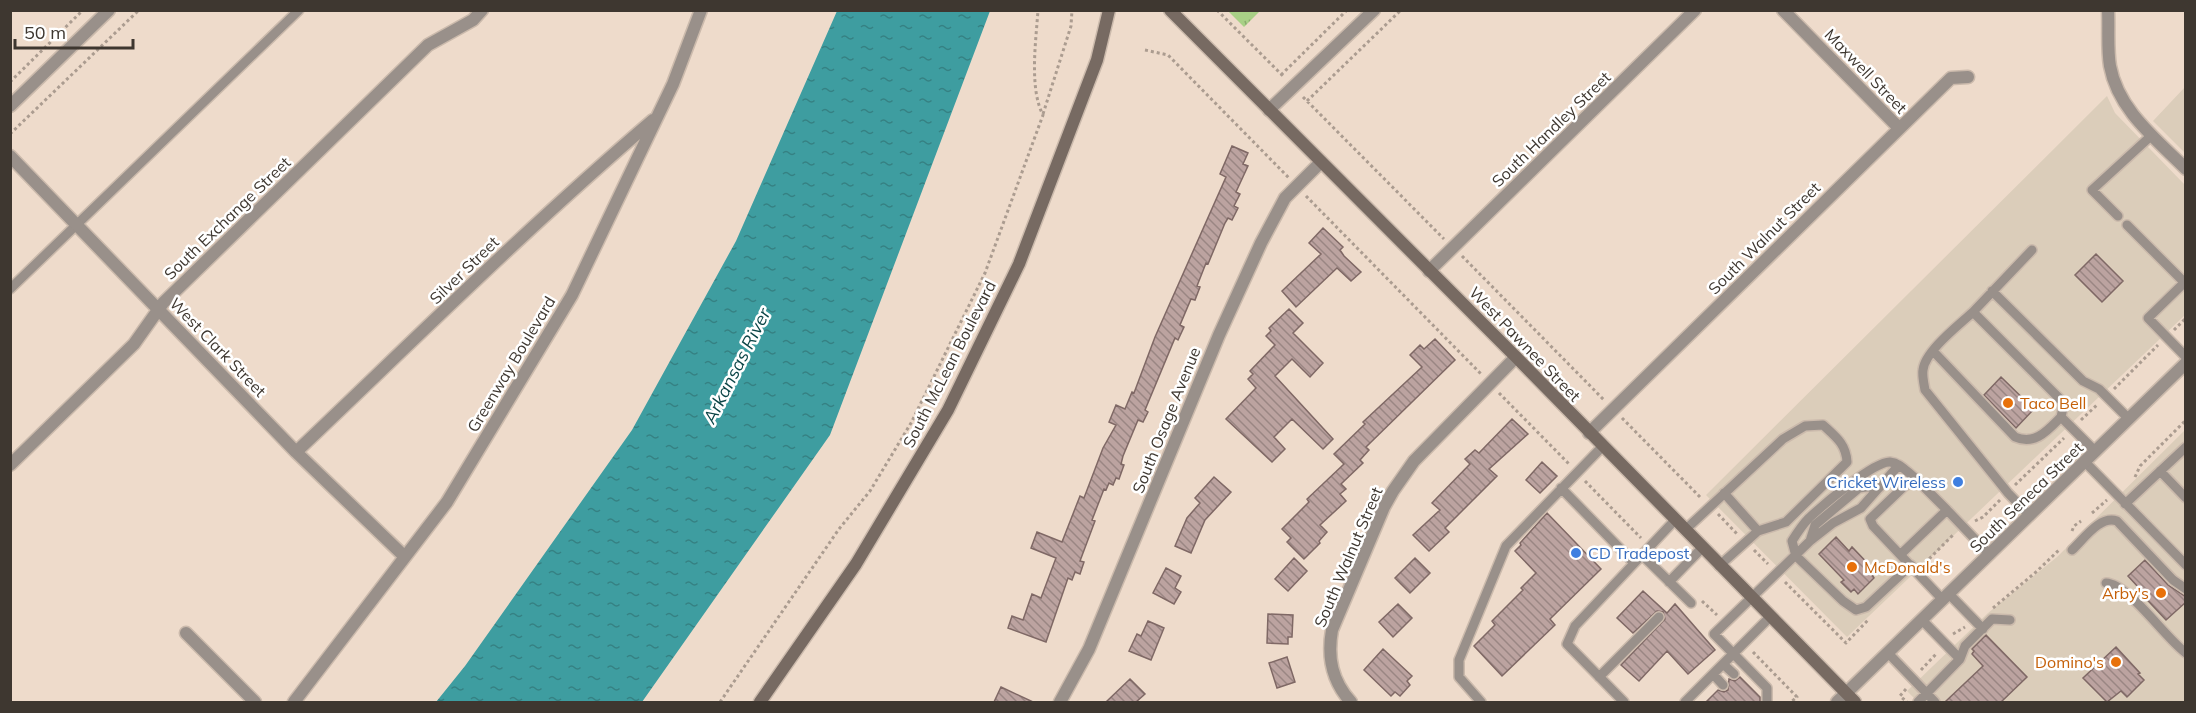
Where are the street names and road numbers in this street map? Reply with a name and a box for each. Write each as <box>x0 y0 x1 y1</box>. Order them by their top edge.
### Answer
street label: Maxwell Street <box>1821 24 1912 118</box>
street label: South Handley Street <box>1487 67 1615 191</box>
street label: South Exchange Street <box>160 152 295 284</box>
street label: South Walnut Street <box>1704 177 1825 298</box>
street label: Silver Street <box>425 232 503 308</box>
street label: South McLean Boulevard <box>898 277 1000 451</box>
street label: West Pawnee Street <box>1465 282 1585 406</box>
street label: Greenway Boulevard <box>463 292 559 436</box>
street label: West Clark Street <box>166 293 271 401</box>
street label: South Osage Avenue <box>1128 344 1204 496</box>
street label: South Seneca Street <box>1965 437 2087 556</box>
street label: South Walnut Street <box>1309 484 1387 630</box>

